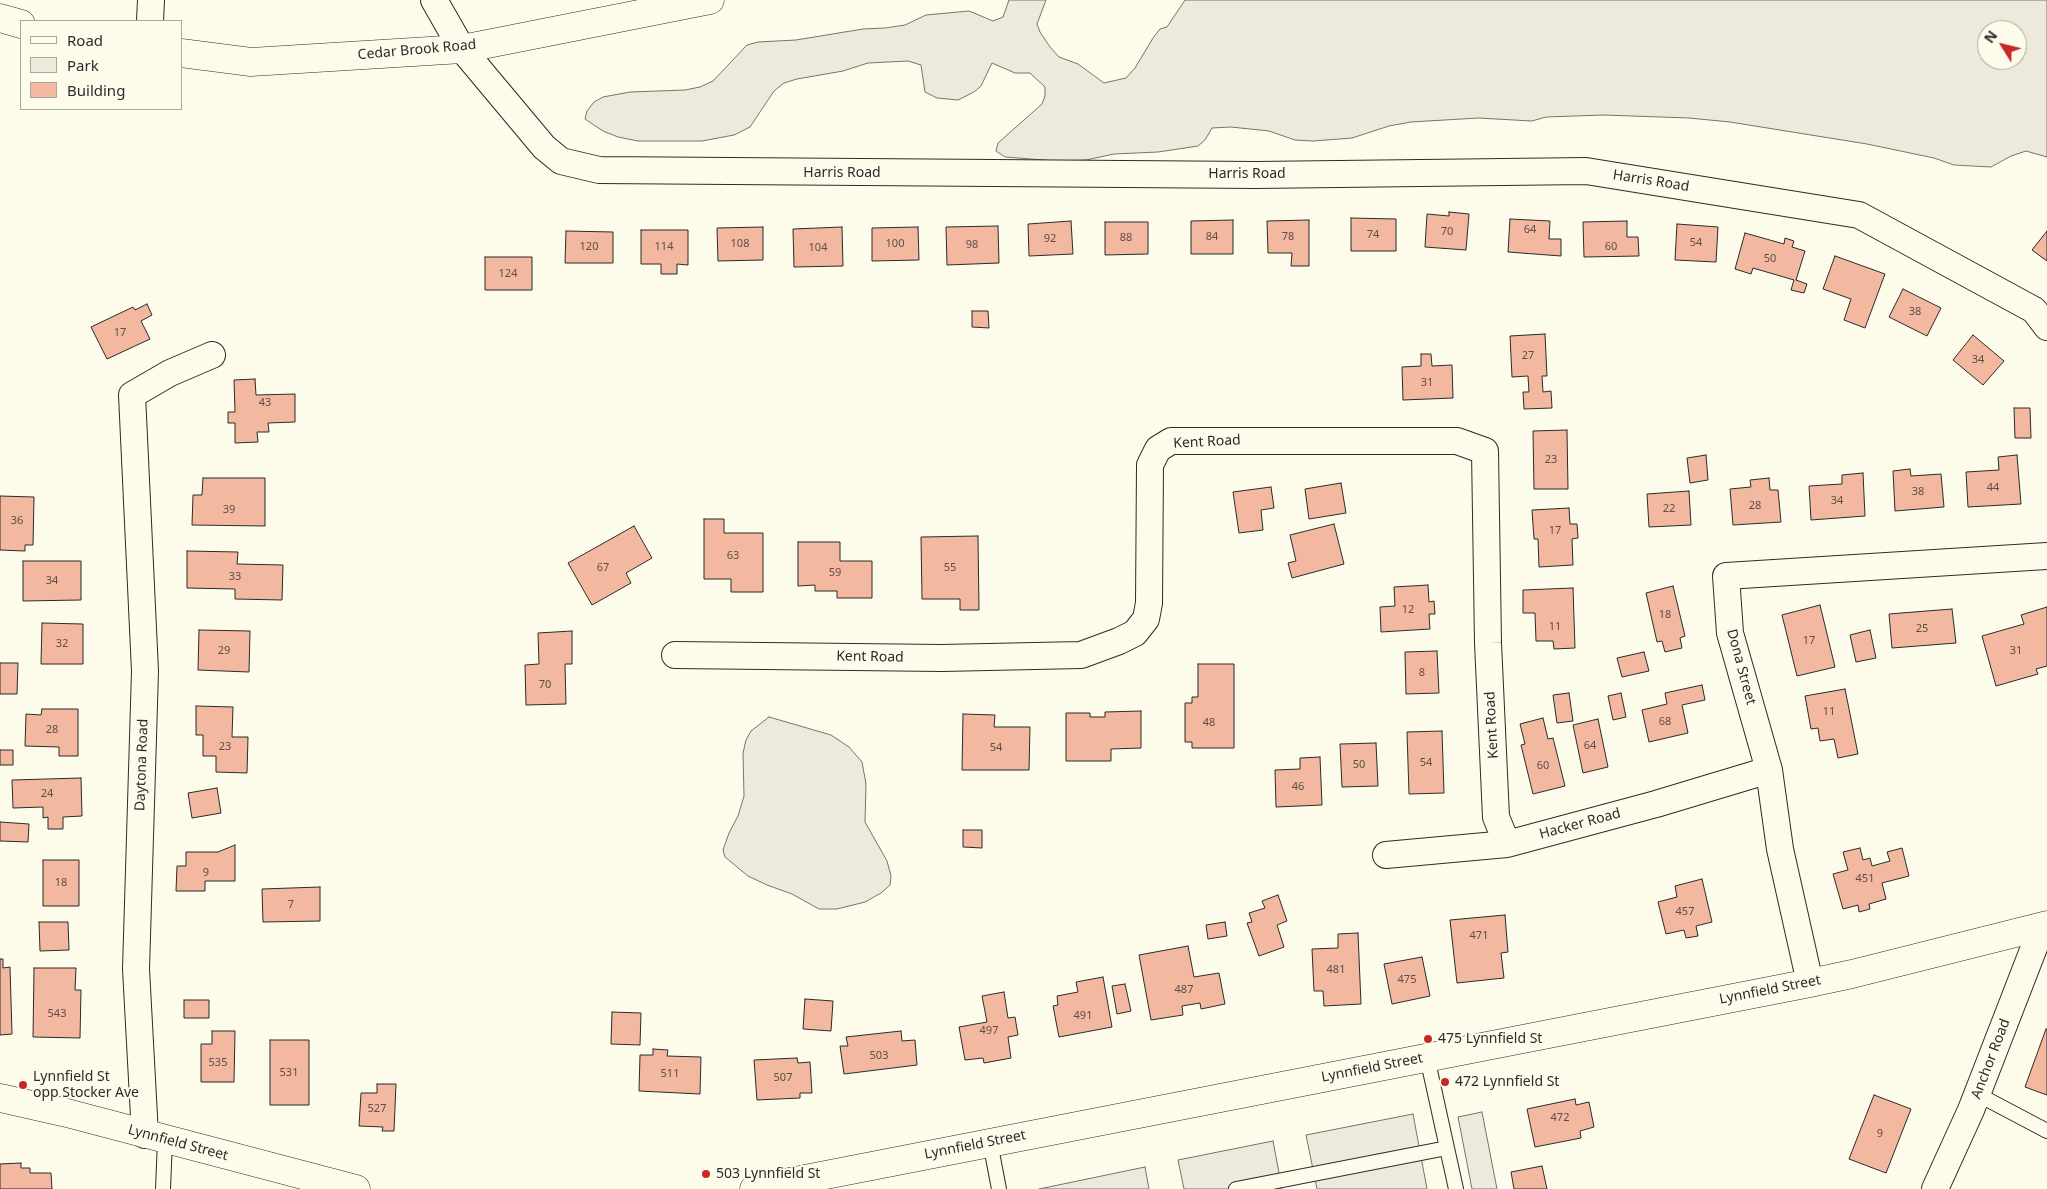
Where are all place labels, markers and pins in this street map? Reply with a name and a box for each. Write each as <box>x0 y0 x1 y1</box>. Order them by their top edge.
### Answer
place label: 475 Lynnfield St <box>1438 1031 1542 1047</box>
marker: 475 Lynnfield St <box>1422 1033 1434 1045</box>
place label: Lynnfield St opp Stocker Ave <box>33 1069 139 1102</box>
place label: 472 Lynnfield St <box>1455 1074 1559 1090</box>
marker: 472 Lynnfield St <box>1439 1076 1451 1088</box>
marker: Lynnfield St opp Stocker Ave <box>17 1079 29 1091</box>
place label: 503 Lynnfield St <box>716 1166 820 1182</box>
marker: 503 Lynnfield St <box>700 1168 712 1180</box>

